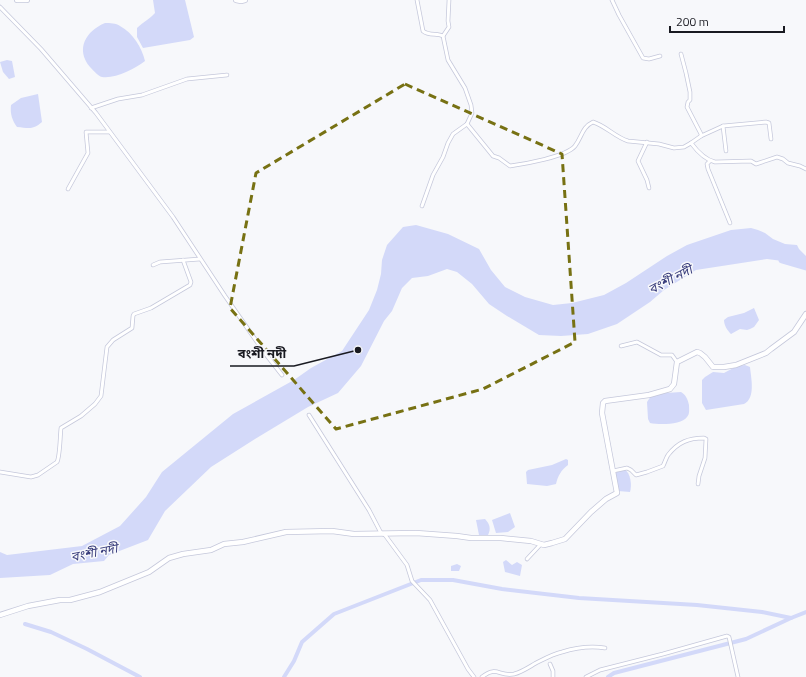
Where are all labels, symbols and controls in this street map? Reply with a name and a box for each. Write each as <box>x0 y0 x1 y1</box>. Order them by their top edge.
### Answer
scale bar <box>670 8 784 34</box>
text: 200 m <box>676 12 709 31</box>
water label: বংশী নদী <box>644 258 698 299</box>
callout: বংশী নদী <box>230 341 294 366</box>
text: বংশী নদী <box>237 343 287 363</box>
water label: বংশী নদী <box>69 537 122 566</box>

